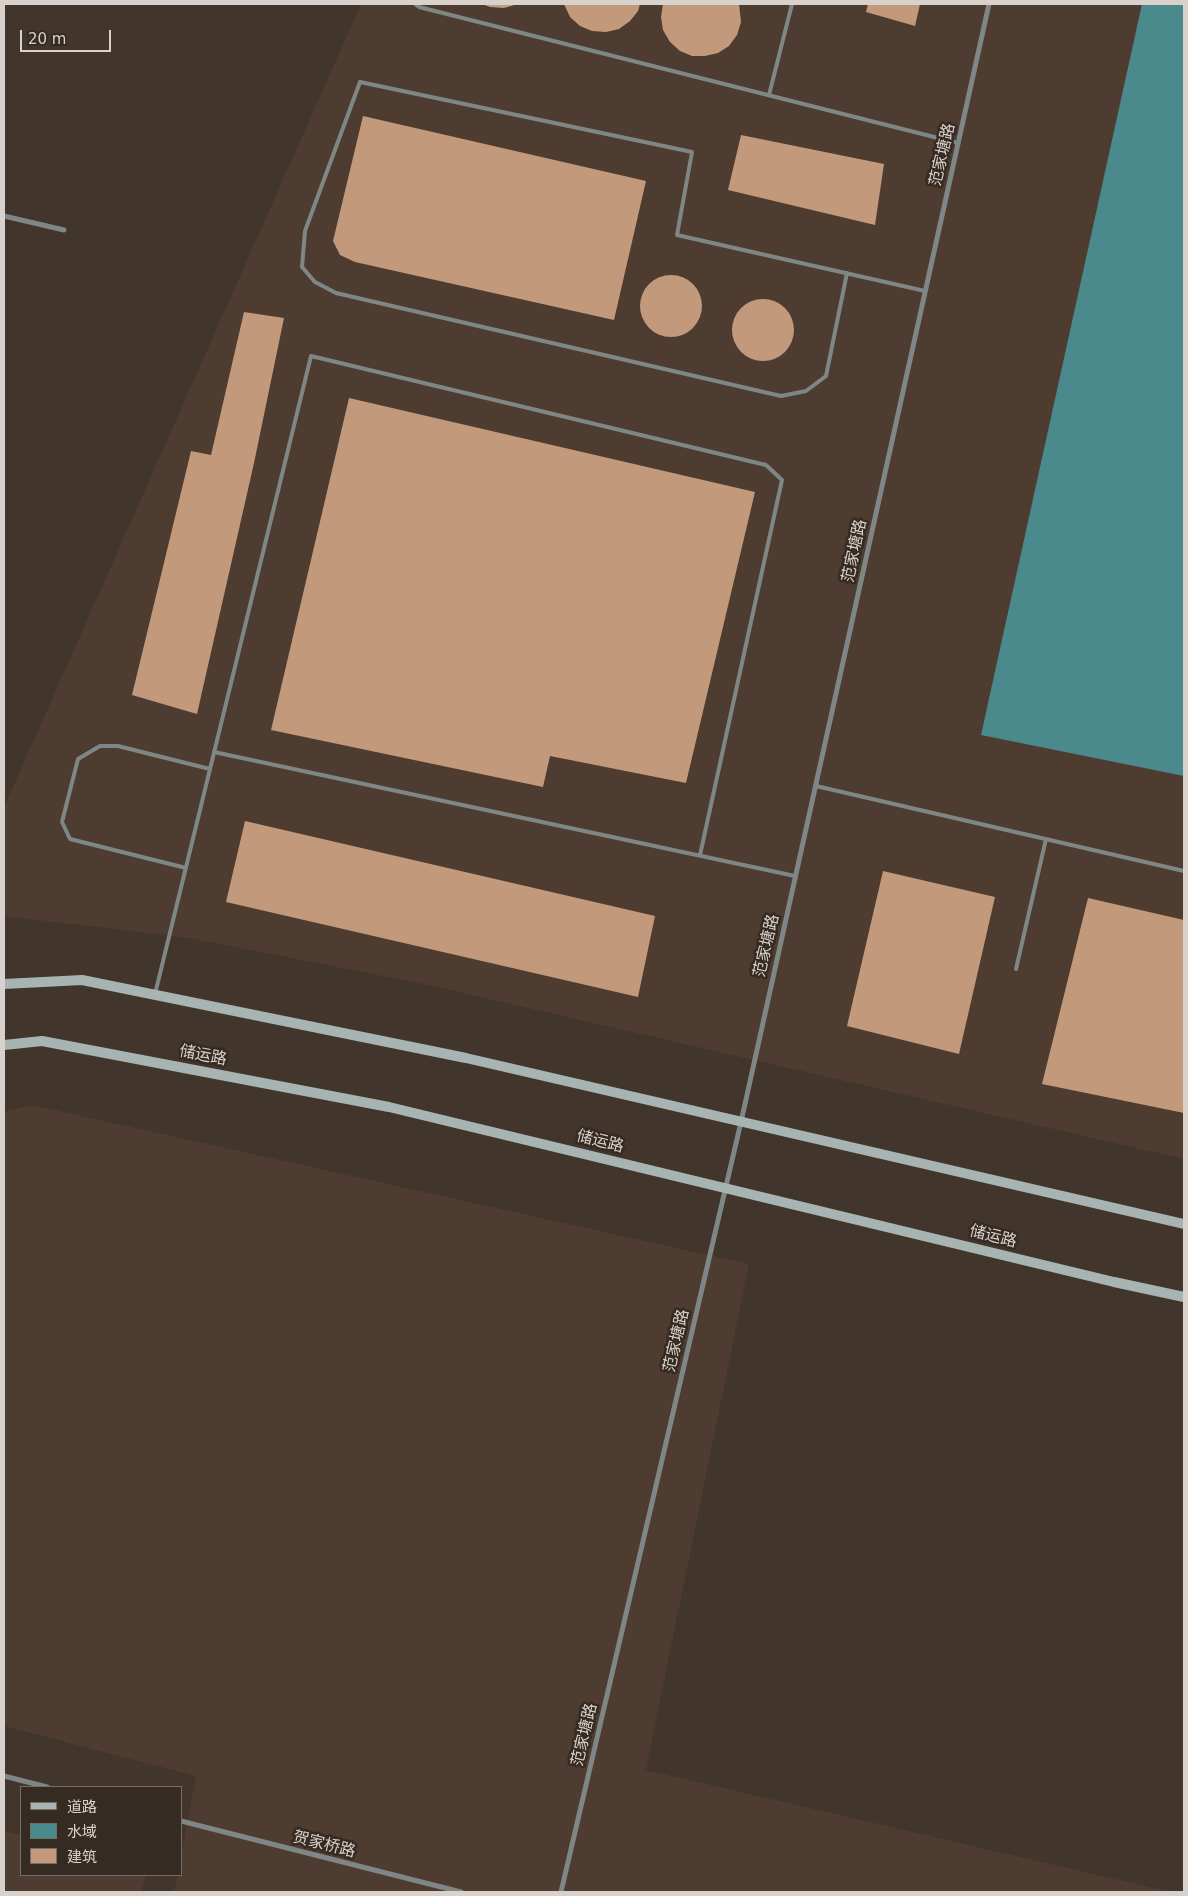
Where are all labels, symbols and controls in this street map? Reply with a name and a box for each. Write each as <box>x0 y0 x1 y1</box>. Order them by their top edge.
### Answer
scale bar <box>22 20 114 52</box>
text: 20 m <box>28 30 66 48</box>
street label: 范家塘路 <box>926 122 960 188</box>
street label: 范家塘路 <box>839 518 871 584</box>
street label: 范家塘路 <box>750 913 784 979</box>
street label: 储运路 <box>178 1042 228 1070</box>
street label: 储运路 <box>574 1127 626 1157</box>
street label: 储运路 <box>967 1222 1019 1252</box>
street label: 范家塘路 <box>660 1308 694 1374</box>
street label: 范家塘路 <box>568 1702 602 1768</box>
legend <box>20 1786 182 1876</box>
text: 道路 <box>67 1798 97 1816</box>
text: 水域 <box>67 1823 97 1841</box>
street label: 贺家桥路 <box>291 1828 357 1862</box>
text: 建筑 <box>67 1848 97 1866</box>

